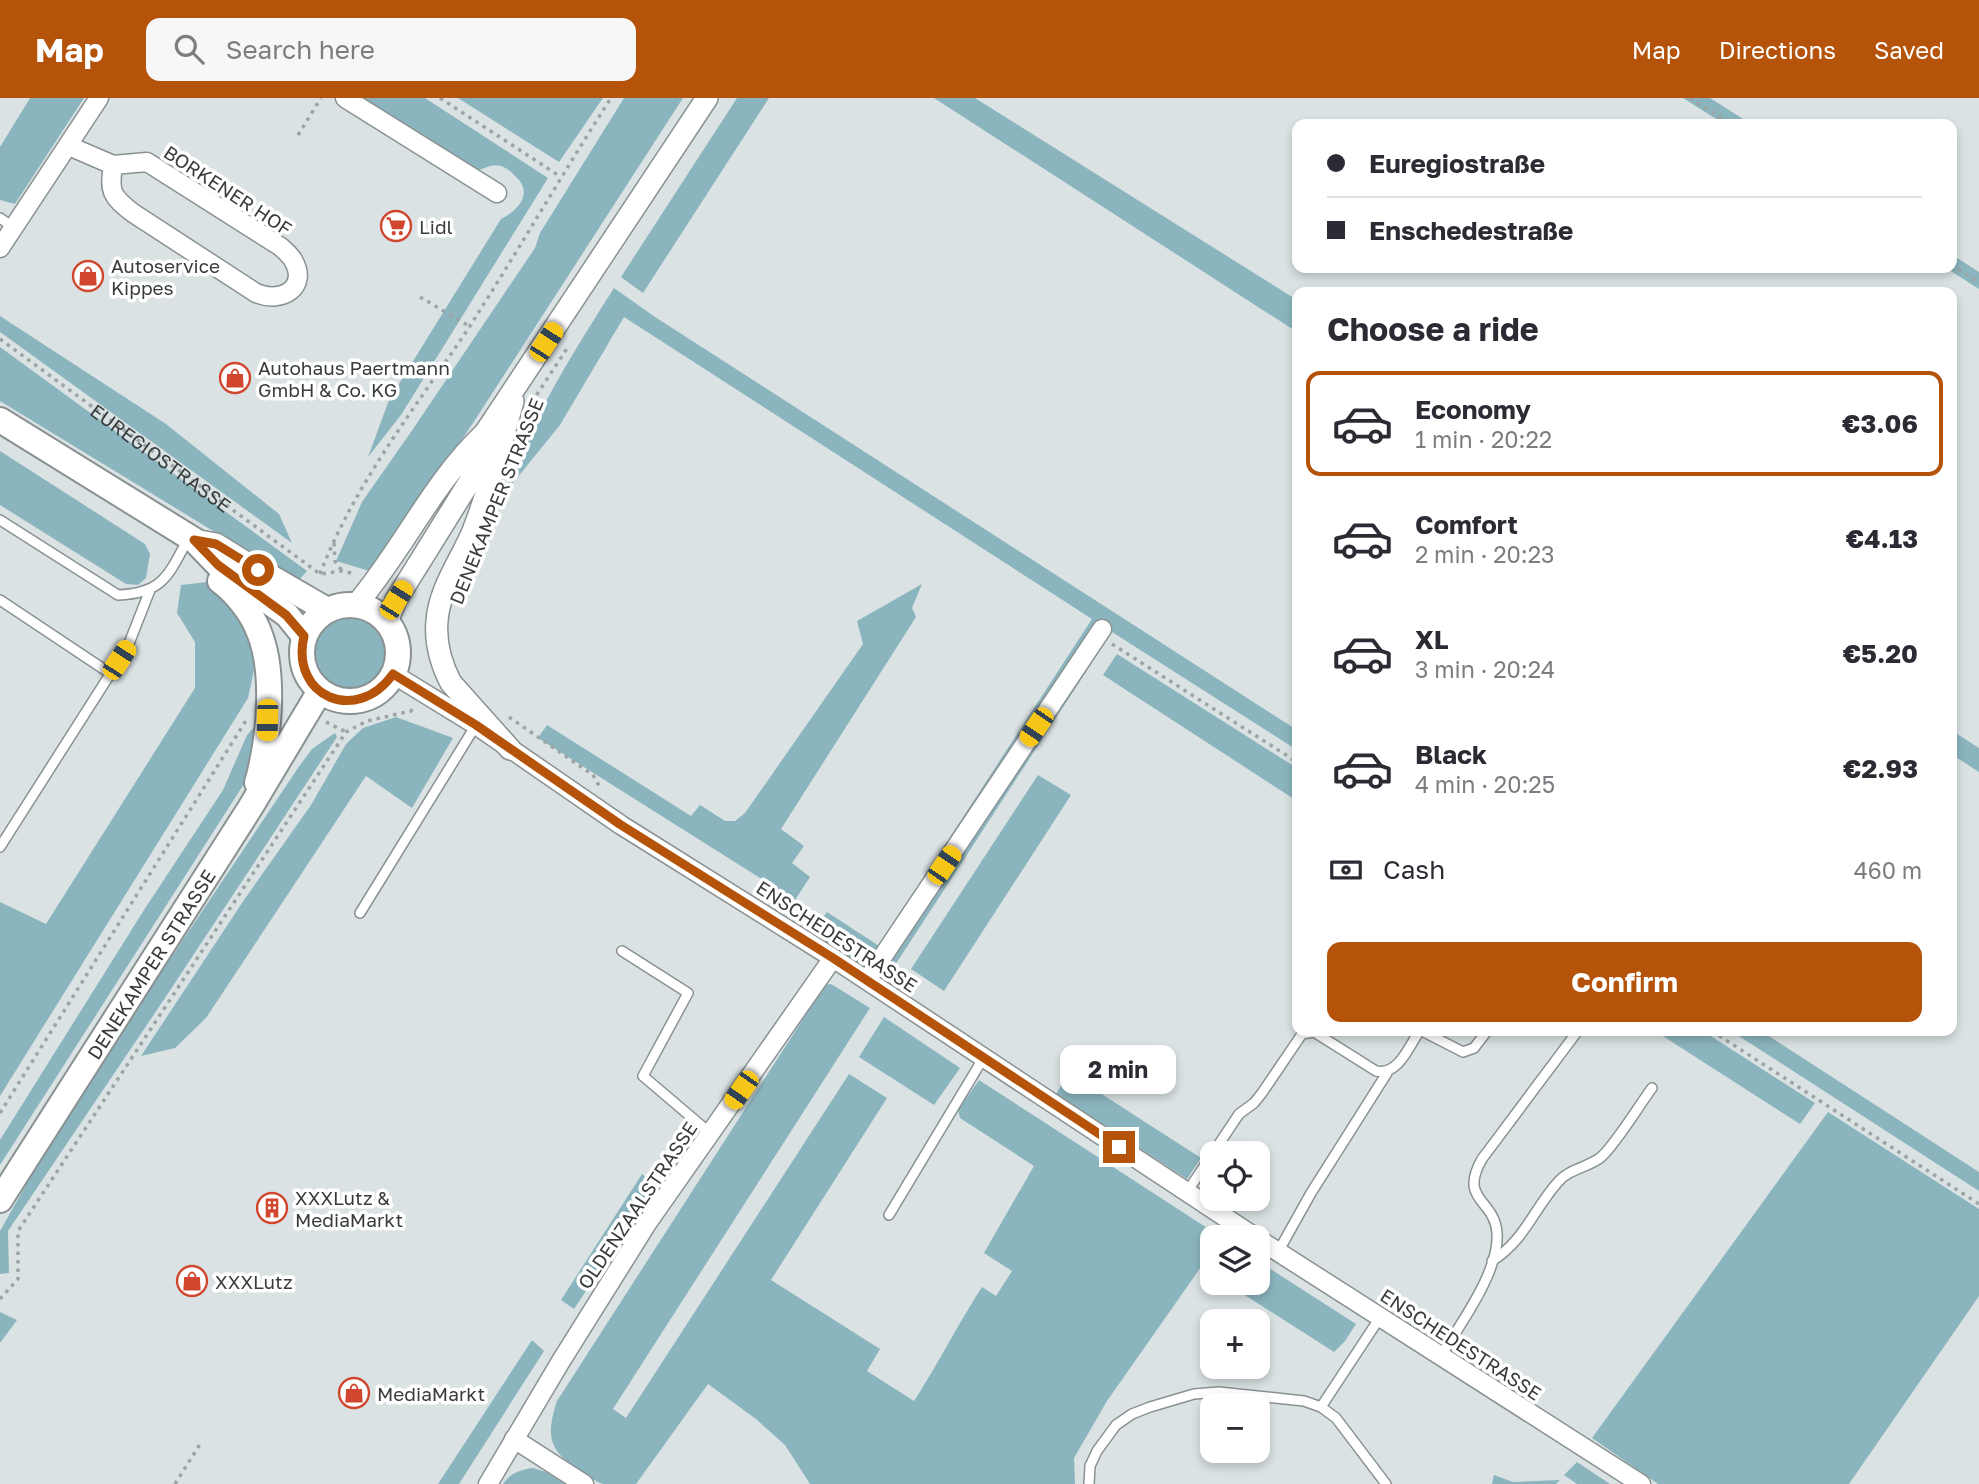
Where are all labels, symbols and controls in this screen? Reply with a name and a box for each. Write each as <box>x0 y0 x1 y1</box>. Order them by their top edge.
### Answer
search box <box>146 18 636 81</box>
text: Map <box>35 30 104 69</box>
icon: search <box>170 30 208 68</box>
text: Search here <box>226 34 375 65</box>
text: Map <box>1632 35 1681 64</box>
text: Directions <box>1719 35 1836 64</box>
text: Saved <box>1874 35 1944 64</box>
street label: BORKENER HOF <box>160 140 296 240</box>
text: Euregiostraße <box>1369 148 1545 179</box>
supermarket icon: Lidl <box>379 209 413 243</box>
place label: Lidl <box>419 215 453 238</box>
text: Enschedestraße <box>1369 215 1573 246</box>
place label: Autoservice Kippes <box>111 254 220 299</box>
shop icon: Autoservice Kippes <box>71 259 105 293</box>
text: Choose a ride <box>1327 310 1539 348</box>
car <box>526 319 567 365</box>
place label: Autohaus Paertmann GmbH & Co. KG <box>258 356 450 401</box>
shop icon: Autohaus Paertmann GmbH & Co. KG <box>218 361 252 395</box>
icon: car <box>1331 392 1394 455</box>
text: Economy <box>1415 394 1531 425</box>
street label: DENEKAMPER STRASSE <box>444 395 548 607</box>
street label: EUREGIOSTRASSE <box>86 398 236 517</box>
text: €3.06 <box>1842 408 1918 439</box>
text: 1 min · 20:22 <box>1415 425 1552 453</box>
icon: car <box>1331 507 1394 570</box>
text: Comfort <box>1415 509 1518 540</box>
text: €4.13 <box>1846 523 1918 554</box>
text: 2 min · 20:23 <box>1415 540 1554 568</box>
route start <box>242 554 274 586</box>
car <box>376 577 417 623</box>
icon: car <box>1331 622 1394 685</box>
text: XL <box>1415 624 1449 655</box>
car <box>99 637 140 683</box>
text: €5.20 <box>1843 638 1918 669</box>
text: 3 min · 20:24 <box>1415 655 1555 683</box>
car <box>257 699 278 741</box>
car <box>1016 704 1057 750</box>
icon: car <box>1331 737 1394 800</box>
text: Black <box>1415 739 1487 770</box>
text: €2.93 <box>1843 753 1918 784</box>
text: 4 min · 20:25 <box>1415 770 1555 798</box>
car <box>924 842 965 888</box>
icon: cash <box>1327 851 1365 889</box>
text: Cash <box>1383 854 1445 885</box>
text: 460 m <box>1854 856 1922 884</box>
street label: DENEKAMPER STRASSE <box>82 865 220 1063</box>
street label: ENSCHEDESTRASSE <box>752 875 922 997</box>
button: Confirm <box>1327 942 1922 1022</box>
callout: 2 min <box>1061 1046 1177 1094</box>
text: 2 min <box>1088 1055 1148 1083</box>
car <box>721 1067 762 1113</box>
street label: OLDENZAALSTRASSE <box>572 1117 702 1293</box>
route end <box>1103 1131 1135 1163</box>
map controls <box>1200 1141 1270 1463</box>
button: locate <box>1200 1141 1270 1211</box>
place label: XXXLutz & MediaMarkt <box>295 1186 403 1231</box>
building icon: XXXLutz & MediaMarkt <box>255 1191 289 1225</box>
button: layers <box>1200 1225 1270 1295</box>
shop icon: XXXLutz <box>175 1264 209 1298</box>
place label: XXXLutz <box>215 1270 293 1293</box>
street label: ENSCHEDESTRASSE <box>1376 1283 1546 1405</box>
button: + <box>1200 1309 1270 1379</box>
shop icon: MediaMarkt <box>337 1376 371 1410</box>
place label: MediaMarkt <box>377 1382 485 1405</box>
button: − <box>1200 1393 1270 1463</box>

